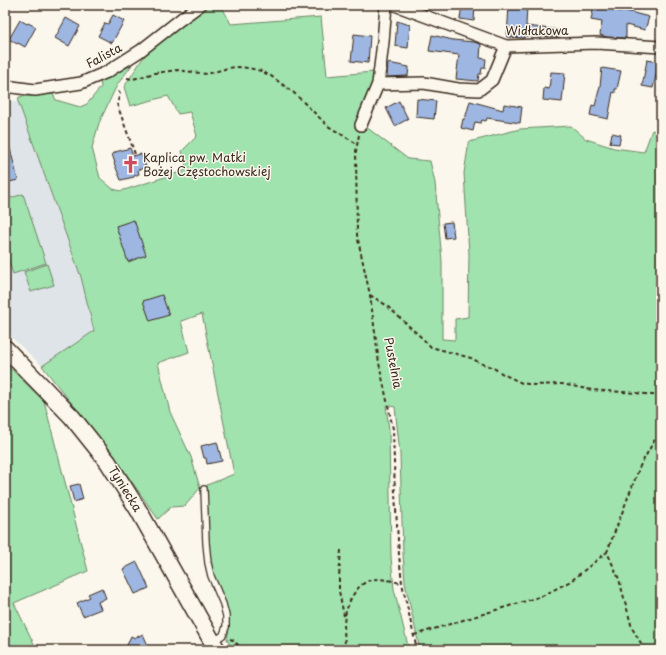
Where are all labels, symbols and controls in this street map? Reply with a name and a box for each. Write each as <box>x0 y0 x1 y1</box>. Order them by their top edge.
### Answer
street label: Widłakowa <box>505 21 569 39</box>
street label: Falista <box>82 38 125 72</box>
place label: Kaplica pw. Matki Bożej Częstochowskiej <box>143 148 271 180</box>
church icon: Kaplica pw. Matki Bożej Częstochowskiej <box>120 155 140 175</box>
street label: Pustelnia <box>380 336 408 391</box>
street label: Tyniecka <box>105 462 147 515</box>

